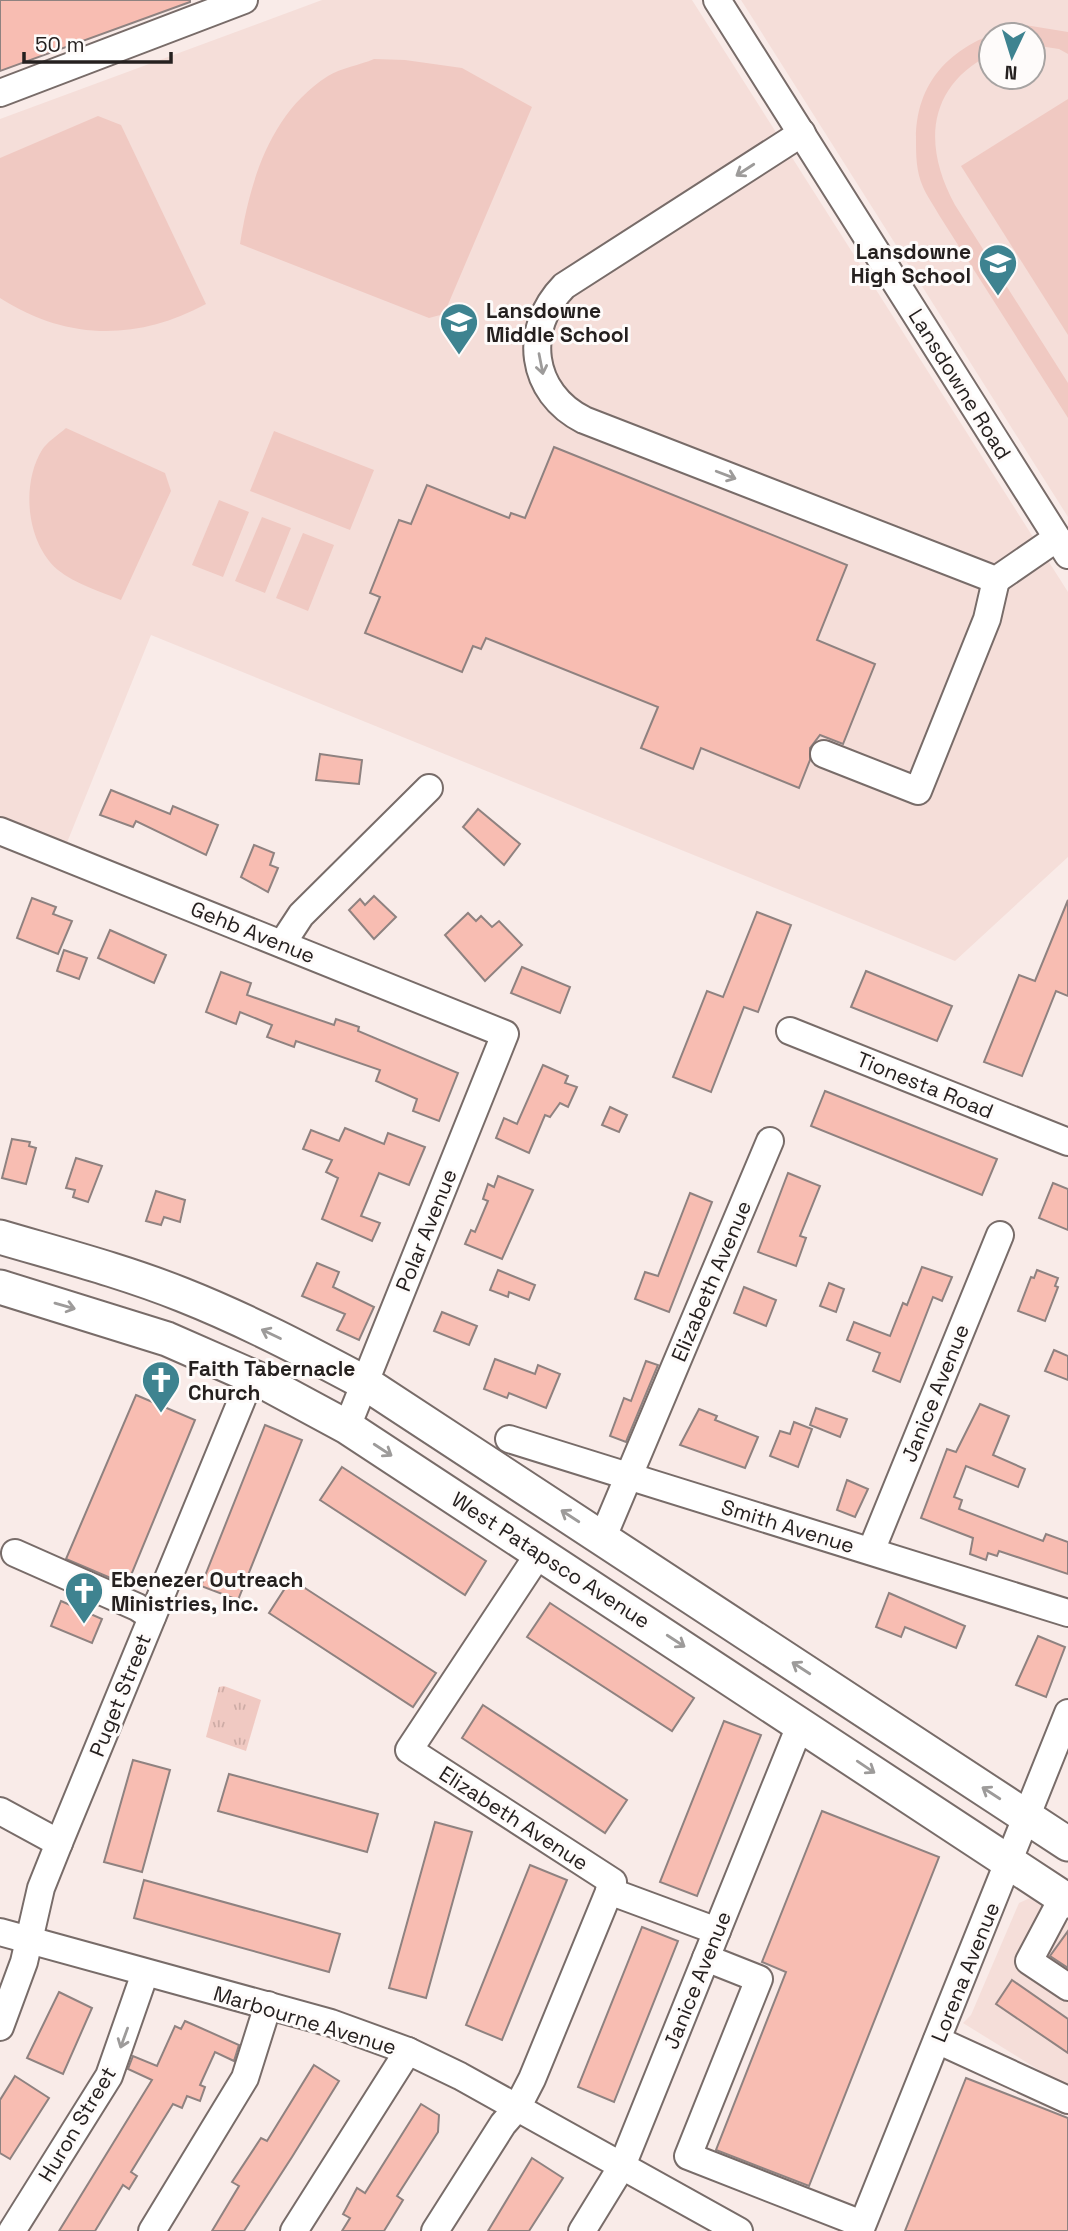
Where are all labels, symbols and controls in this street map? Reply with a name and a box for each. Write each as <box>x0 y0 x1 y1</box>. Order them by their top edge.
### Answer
scale bar <box>24 21 172 65</box>
north arrow <box>977 21 1047 91</box>
text: 50 m <box>35 31 85 58</box>
text: N <box>1004 60 1018 85</box>
one-way arrow <box>735 163 755 177</box>
place label: Lansdowne High School <box>851 238 971 289</box>
school or university icon: Lansdowne High School <box>977 242 1019 297</box>
place label: Lansdowne Middle School <box>486 297 629 348</box>
school or university icon: Lansdowne Middle School <box>438 301 480 356</box>
street label: Lansdowne Road <box>903 304 1017 464</box>
one-way arrow <box>535 352 548 375</box>
one-way arrow <box>715 470 736 483</box>
street label: Gehb Avenue <box>187 895 319 969</box>
street label: Tionesta Road <box>853 1045 997 1125</box>
street label: Polar Avenue <box>389 1165 463 1295</box>
street label: Elizabeth Avenue <box>665 1196 757 1366</box>
one-way arrow <box>54 1300 76 1313</box>
street label: Janice Avenue <box>895 1320 975 1466</box>
one-way arrow <box>261 1326 282 1340</box>
place label: Faith Tabernacle Church <box>188 1355 355 1406</box>
church icon: Faith Tabernacle Church <box>140 1359 182 1414</box>
one-way arrow <box>373 1443 392 1457</box>
street label: West Patapsco Avenue <box>447 1486 655 1634</box>
street label: Smith Avenue <box>718 1493 858 1559</box>
one-way arrow <box>560 1508 580 1522</box>
place label: Ebenezer Outreach Ministries, Inc. <box>111 1566 303 1617</box>
church icon: Ebenezer Outreach Ministries, Inc. <box>63 1570 105 1625</box>
street label: Puget Street <box>83 1630 157 1760</box>
one-way arrow <box>666 1634 685 1648</box>
one-way arrow <box>791 1661 811 1675</box>
one-way arrow <box>856 1759 875 1774</box>
street label: Elizabeth Avenue <box>434 1760 594 1876</box>
one-way arrow <box>981 1786 1001 1800</box>
street label: Lorena Avenue <box>925 1898 1005 2046</box>
street label: Janice Avenue <box>657 1907 737 2053</box>
street label: Marbourne Avenue <box>210 1979 400 2061</box>
one-way arrow <box>117 2027 129 2049</box>
street label: Huron Street <box>32 2062 122 2186</box>

